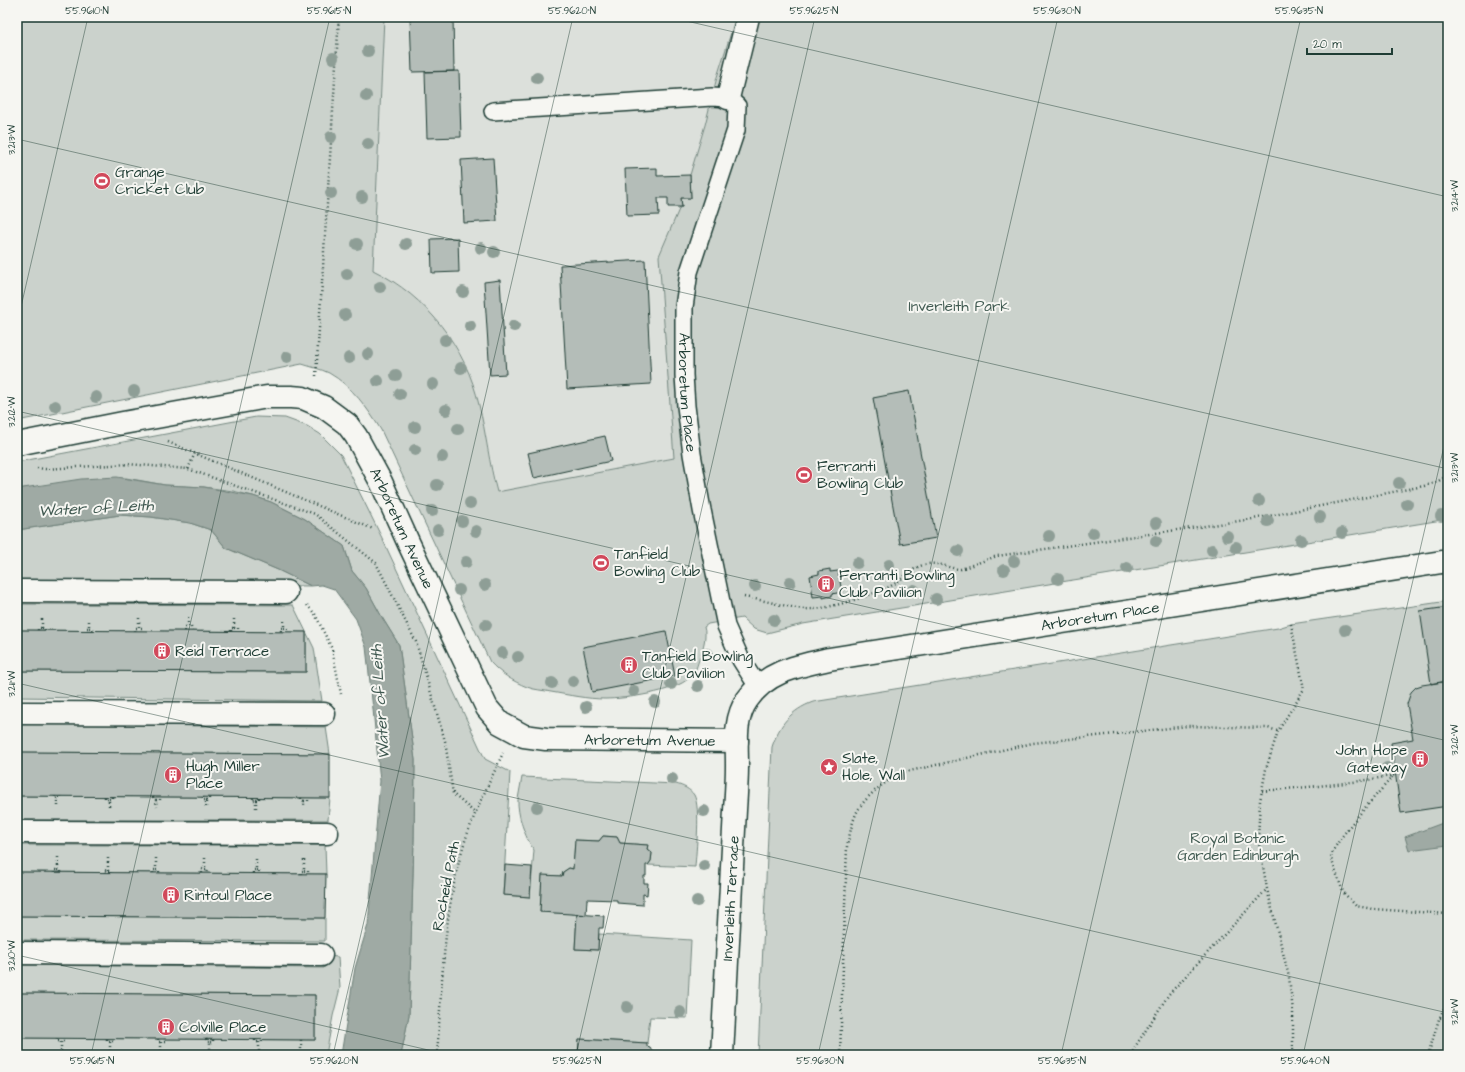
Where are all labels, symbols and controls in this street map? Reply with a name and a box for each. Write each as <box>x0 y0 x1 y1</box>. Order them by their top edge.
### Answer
text: 55.9610°N <box>65 4 109 18</box>
text: 55.9615°N <box>307 4 351 18</box>
text: 55.9620°N <box>548 4 596 18</box>
text: 55.9625°N <box>790 4 838 18</box>
text: 55.9630°N <box>1033 4 1081 18</box>
text: 55.9635°N <box>1275 4 1323 18</box>
scale bar <box>1307 30 1392 56</box>
text: 20 m <box>1313 36 1342 53</box>
text: 3.213°W <box>5 124 19 155</box>
place label: Grange Cricket Club <box>115 162 205 200</box>
sports icon: Grange Cricket Club <box>92 171 112 191</box>
text: 3.214°W <box>1448 179 1462 212</box>
park label: Inverleith Park <box>909 296 1009 317</box>
street label: Arboretum Place <box>674 333 702 453</box>
text: 3.212°W <box>5 396 19 427</box>
text: 3.213°W <box>1448 452 1462 483</box>
place label: Ferranti Bowling Club <box>817 456 904 495</box>
street label: Arboretum Avenue <box>365 464 439 592</box>
sports icon: Ferranti Bowling Club <box>794 465 814 485</box>
water label: Water of Leith <box>38 494 155 522</box>
place label: Tanfield Bowling Club <box>614 544 701 583</box>
sports icon: Tanfield Bowling Club <box>591 553 611 573</box>
place label: Ferranti Bowling Club Pavilion <box>839 565 955 603</box>
building icon: Ferranti Bowling Club Pavilion <box>816 574 836 594</box>
street label: Arboretum Place <box>1039 596 1161 636</box>
building icon: Reid Terrace <box>152 641 172 661</box>
place label: Reid Terrace <box>175 641 269 662</box>
water label: Water of Leith <box>365 643 395 760</box>
place label: Tanfield Bowling Club Pavilion <box>642 646 753 684</box>
building icon: Tanfield Bowling Club Pavilion <box>619 655 639 675</box>
text: 3.211°W <box>5 670 19 697</box>
text: 3.212°W <box>1448 724 1462 755</box>
street label: Arboretum Avenue <box>584 729 716 751</box>
place label: John Hope Gateway <box>1336 740 1407 779</box>
place label: Slate, Hole, Wall <box>842 748 905 786</box>
building icon: John Hope Gateway <box>1410 749 1430 769</box>
place label: Hugh Miller Place <box>186 756 260 794</box>
place icon: Slate, Hole, Wall <box>819 757 839 777</box>
building icon: Hugh Miller Place <box>163 765 183 785</box>
park label: Royal Botanic Garden Edinburgh <box>1177 828 1299 867</box>
street label: Inverleith Terrace <box>716 835 744 961</box>
street label: Rocheid Path <box>427 839 465 933</box>
building icon: Rintoul Place <box>161 885 181 905</box>
place label: Rintoul Place <box>184 885 272 906</box>
text: 3.210°W <box>5 940 19 972</box>
text: 3.211°W <box>1448 998 1462 1025</box>
building icon: Colville Place <box>156 1017 176 1037</box>
place label: Colville Place <box>179 1017 266 1038</box>
text: 55.9615°N <box>70 1054 114 1068</box>
text: 55.9620°N <box>310 1054 358 1068</box>
text: 55.9625°N <box>553 1054 601 1068</box>
text: 55.9630°N <box>796 1054 844 1068</box>
text: 55.9635°N <box>1038 1054 1086 1068</box>
text: 55.9640°N <box>1280 1054 1330 1068</box>

